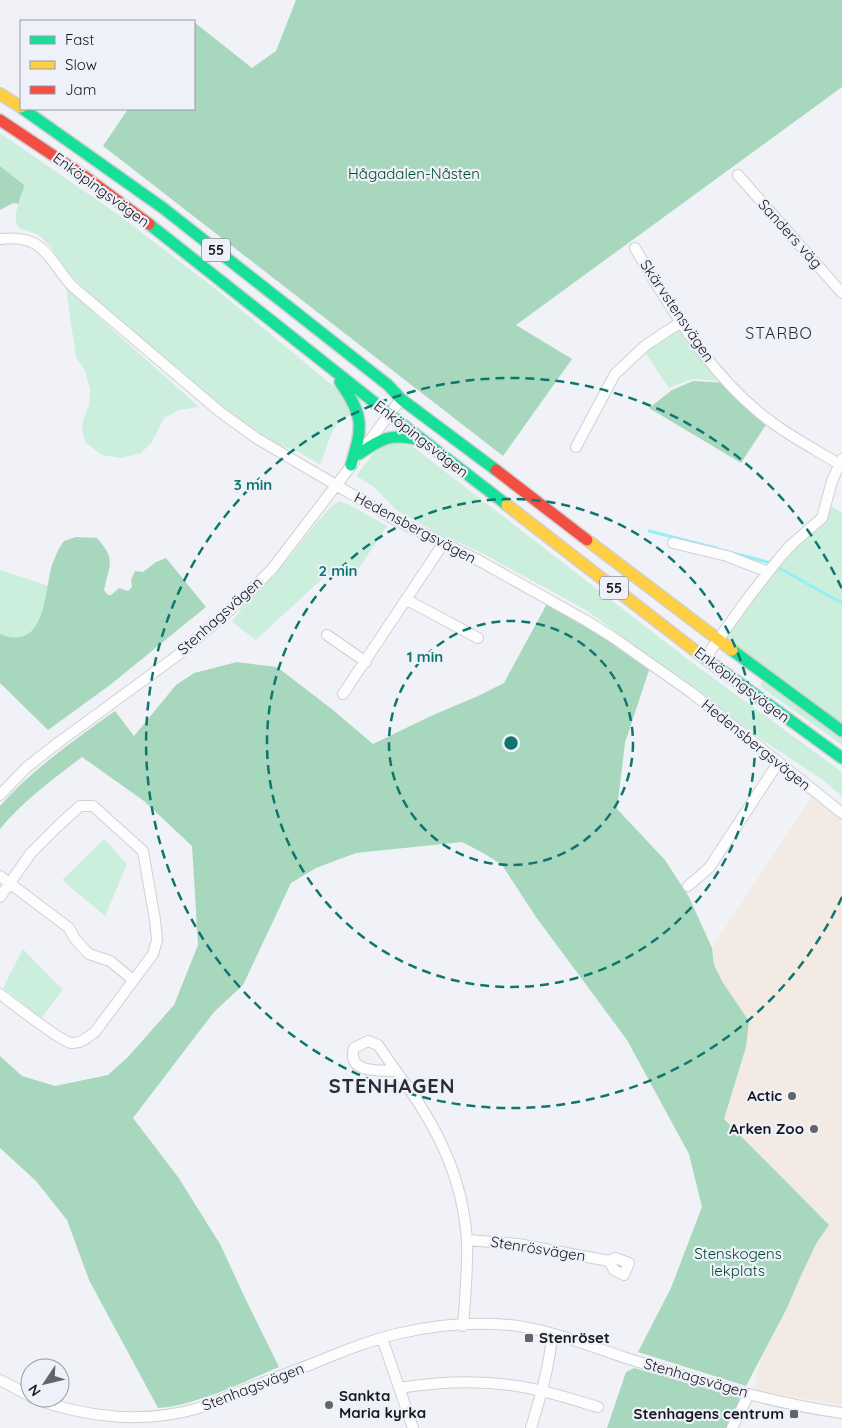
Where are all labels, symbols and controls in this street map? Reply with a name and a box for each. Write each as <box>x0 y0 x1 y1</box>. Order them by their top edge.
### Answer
legend <box>20 20 195 110</box>
text: Fast <box>65 30 94 49</box>
text: Slow <box>65 55 97 74</box>
text: Jam <box>65 80 96 99</box>
street label: Enköpingsvägen <box>49 148 153 231</box>
park label: Hågadalen-Nåsten <box>348 164 480 183</box>
street label: Sanders väg <box>754 195 827 272</box>
road number: 55 <box>202 238 230 262</box>
street label: Skärvstensvägen <box>636 256 719 365</box>
district label: STARBO <box>745 323 813 343</box>
street label: Enköpingsvägen <box>370 396 472 481</box>
text: 3 min <box>234 475 272 494</box>
street label: Hedensbergsvägen <box>351 487 479 568</box>
text: 2 min <box>318 561 358 580</box>
street label: Stenhagsvägen <box>173 573 266 659</box>
road number: 55 <box>600 576 628 600</box>
street label: Enköpingsvägen <box>691 642 794 727</box>
text: 1 min <box>407 647 443 666</box>
street label: Hedensbergsvägen <box>698 695 815 795</box>
centre of rings <box>502 734 520 752</box>
district label: STENHAGEN <box>329 1073 455 1098</box>
place label: Actic <box>747 1086 782 1105</box>
marker: Actic <box>786 1090 798 1102</box>
place label: Arken Zoo <box>729 1119 804 1138</box>
marker: Arken Zoo <box>808 1123 820 1135</box>
street label: Stenrösvägen <box>489 1232 587 1265</box>
park label: Stenskogens lekplats <box>694 1244 782 1280</box>
place label: Stenröset <box>539 1328 610 1347</box>
marker: Stenröset <box>523 1332 535 1344</box>
street label: Stenhagsvägen <box>642 1354 750 1401</box>
north arrow <box>20 1358 70 1408</box>
street label: Stenhagsvägen <box>199 1358 306 1415</box>
text: N <box>24 1381 45 1400</box>
place label: Sankta Maria kyrka <box>339 1386 426 1422</box>
marker: Sankta Maria kyrka <box>323 1399 335 1411</box>
place label: Stenhagens centrum <box>634 1404 784 1423</box>
marker: Stenhagens centrum <box>788 1408 800 1420</box>

